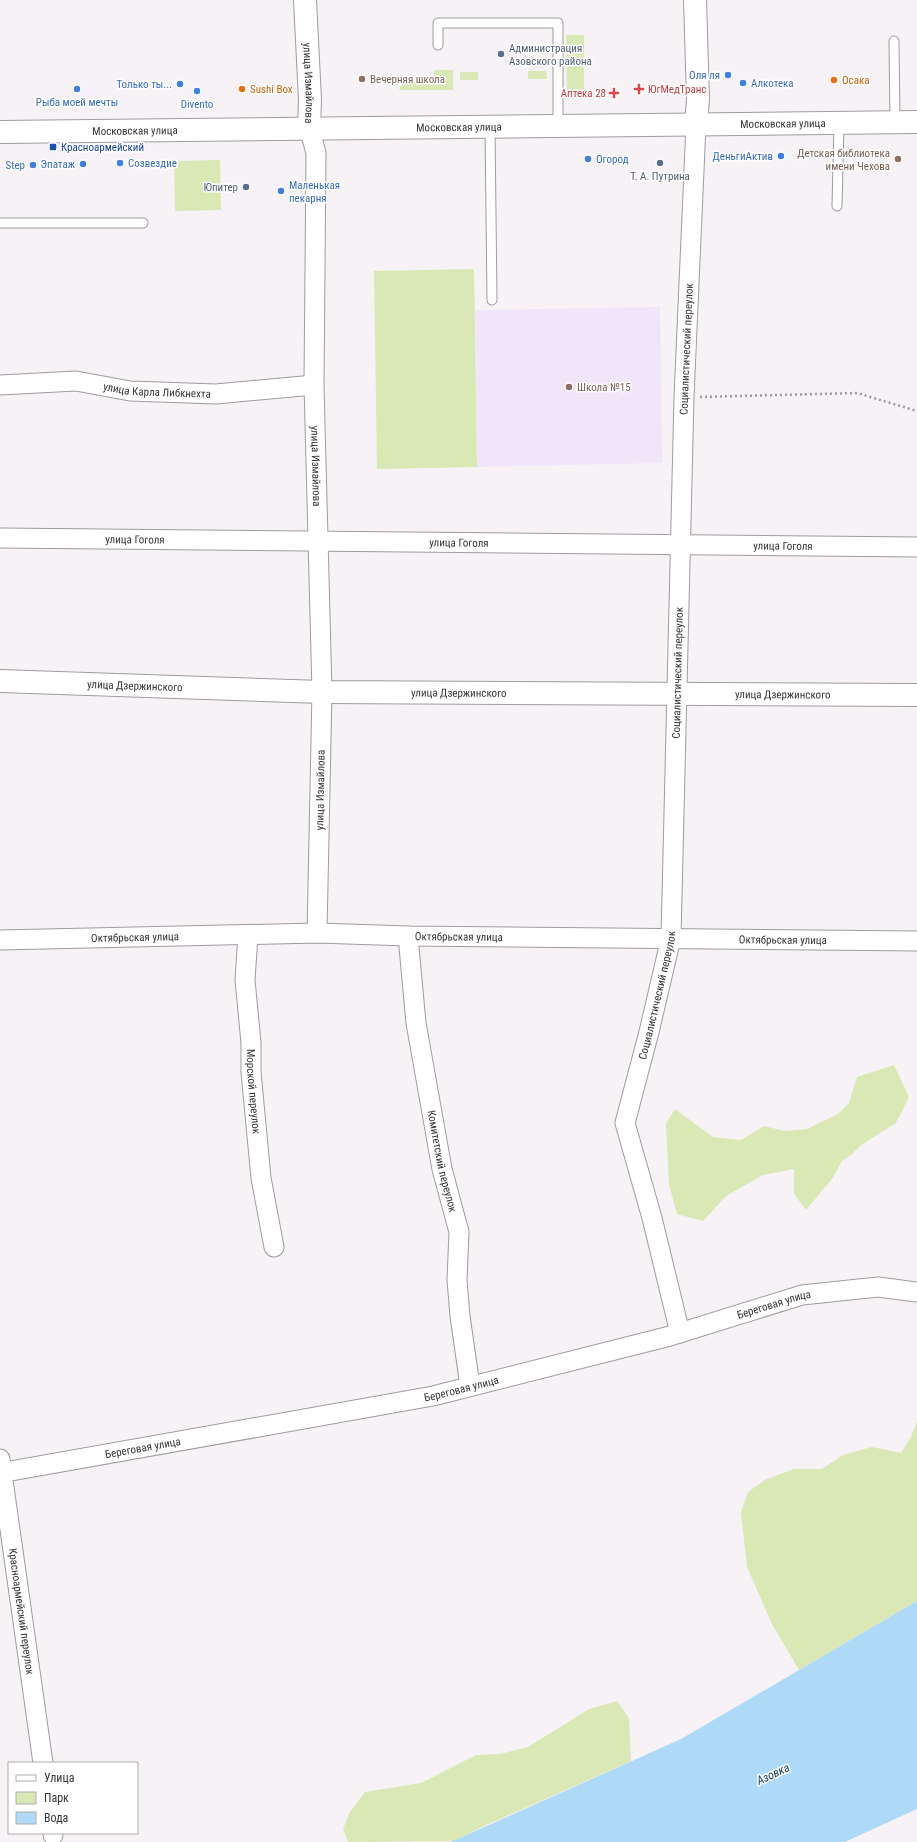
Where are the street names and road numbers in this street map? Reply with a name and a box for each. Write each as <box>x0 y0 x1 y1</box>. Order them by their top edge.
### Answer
street label: улица Измайлова <box>300 42 316 124</box>
street label: Московская улица <box>740 117 826 131</box>
street label: Московская улица <box>416 121 502 134</box>
street label: Московская улица <box>92 124 178 138</box>
street label: Социалистический переулок <box>678 282 696 415</box>
street label: улица Карла Либкнехта <box>102 380 211 401</box>
street label: улица Измайлова <box>308 425 323 507</box>
street label: улица Гоголя <box>105 533 165 547</box>
street label: улица Гоголя <box>429 536 489 550</box>
street label: улица Гоголя <box>753 539 813 553</box>
street label: Социалистический переулок <box>670 606 686 739</box>
street label: улица Дзержинского <box>87 678 183 694</box>
street label: улица Дзержинского <box>411 686 507 700</box>
street label: улица Дзержинского <box>735 688 831 702</box>
street label: улица Измайлова <box>313 750 328 831</box>
street label: Октябрьская улица <box>91 930 179 945</box>
street label: Октябрьская улица <box>415 930 503 944</box>
street label: Социалистический переулок <box>636 930 678 1061</box>
street label: Октябрьская улица <box>739 933 827 947</box>
street label: Морской переулок <box>244 1049 263 1135</box>
street label: Комитетский переулок <box>425 1109 460 1214</box>
street label: Береговая улица <box>735 1288 812 1322</box>
street label: Береговая улица <box>423 1374 500 1404</box>
street label: Береговая улица <box>104 1435 182 1461</box>
street label: Красноармейский переулок <box>6 1547 37 1676</box>

